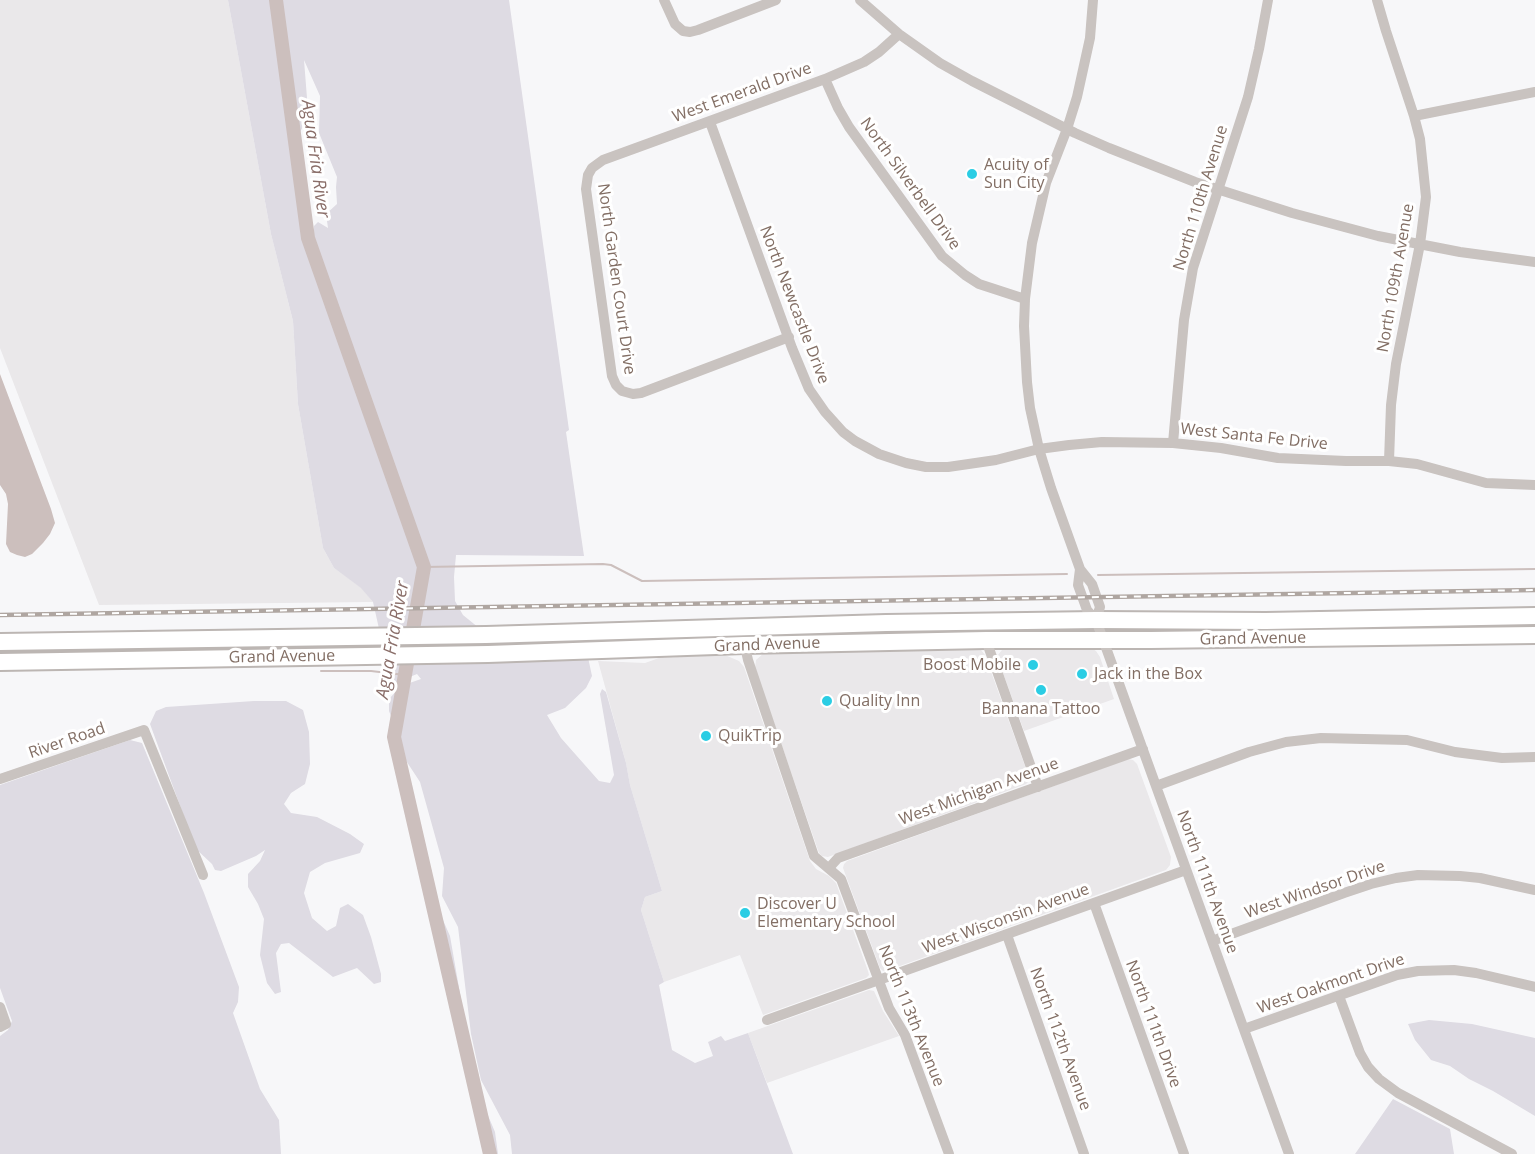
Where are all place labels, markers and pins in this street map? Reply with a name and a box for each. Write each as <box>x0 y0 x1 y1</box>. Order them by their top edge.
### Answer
place label: Acuity of Sun City <box>984 155 1049 193</box>
marker: Acuity of Sun City <box>965 167 979 181</box>
place label: Boost Mobile <box>923 655 1021 675</box>
marker: Boost Mobile <box>1026 658 1040 672</box>
place label: Jack in the Box <box>1094 664 1202 684</box>
marker: Jack in the Box <box>1075 667 1089 681</box>
marker: Bannana Tattoo <box>1034 683 1048 697</box>
place label: Quality Inn <box>839 691 920 711</box>
marker: Quality Inn <box>820 694 834 708</box>
place label: Bannana Tattoo <box>982 699 1100 719</box>
place label: QuikTrip <box>718 726 782 746</box>
marker: QuikTrip <box>699 729 713 743</box>
place label: Discover U Elementary School <box>757 894 895 932</box>
marker: Discover U Elementary School <box>738 906 752 920</box>

